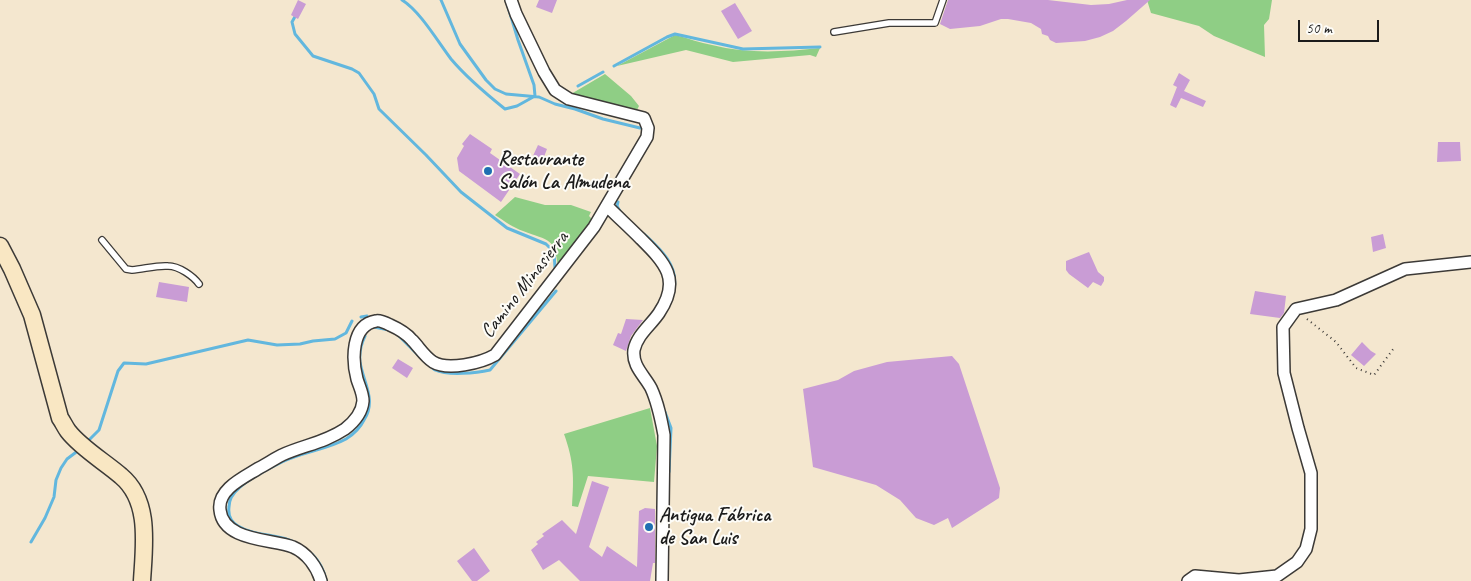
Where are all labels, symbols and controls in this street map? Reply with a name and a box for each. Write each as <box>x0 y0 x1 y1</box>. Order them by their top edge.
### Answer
scale bar <box>1301 10 1382 42</box>
text: 50 m <box>1306 19 1332 38</box>
place label: Restaurante Salón La Almudena <box>498 148 629 195</box>
marker: Restaurante Salón La Almudena <box>482 165 494 177</box>
street label: Camino Minasierra <box>476 227 574 343</box>
place label: Antigua Fábrica de San Luis <box>659 504 771 551</box>
marker: Antigua Fábrica de San Luis <box>643 521 655 533</box>

